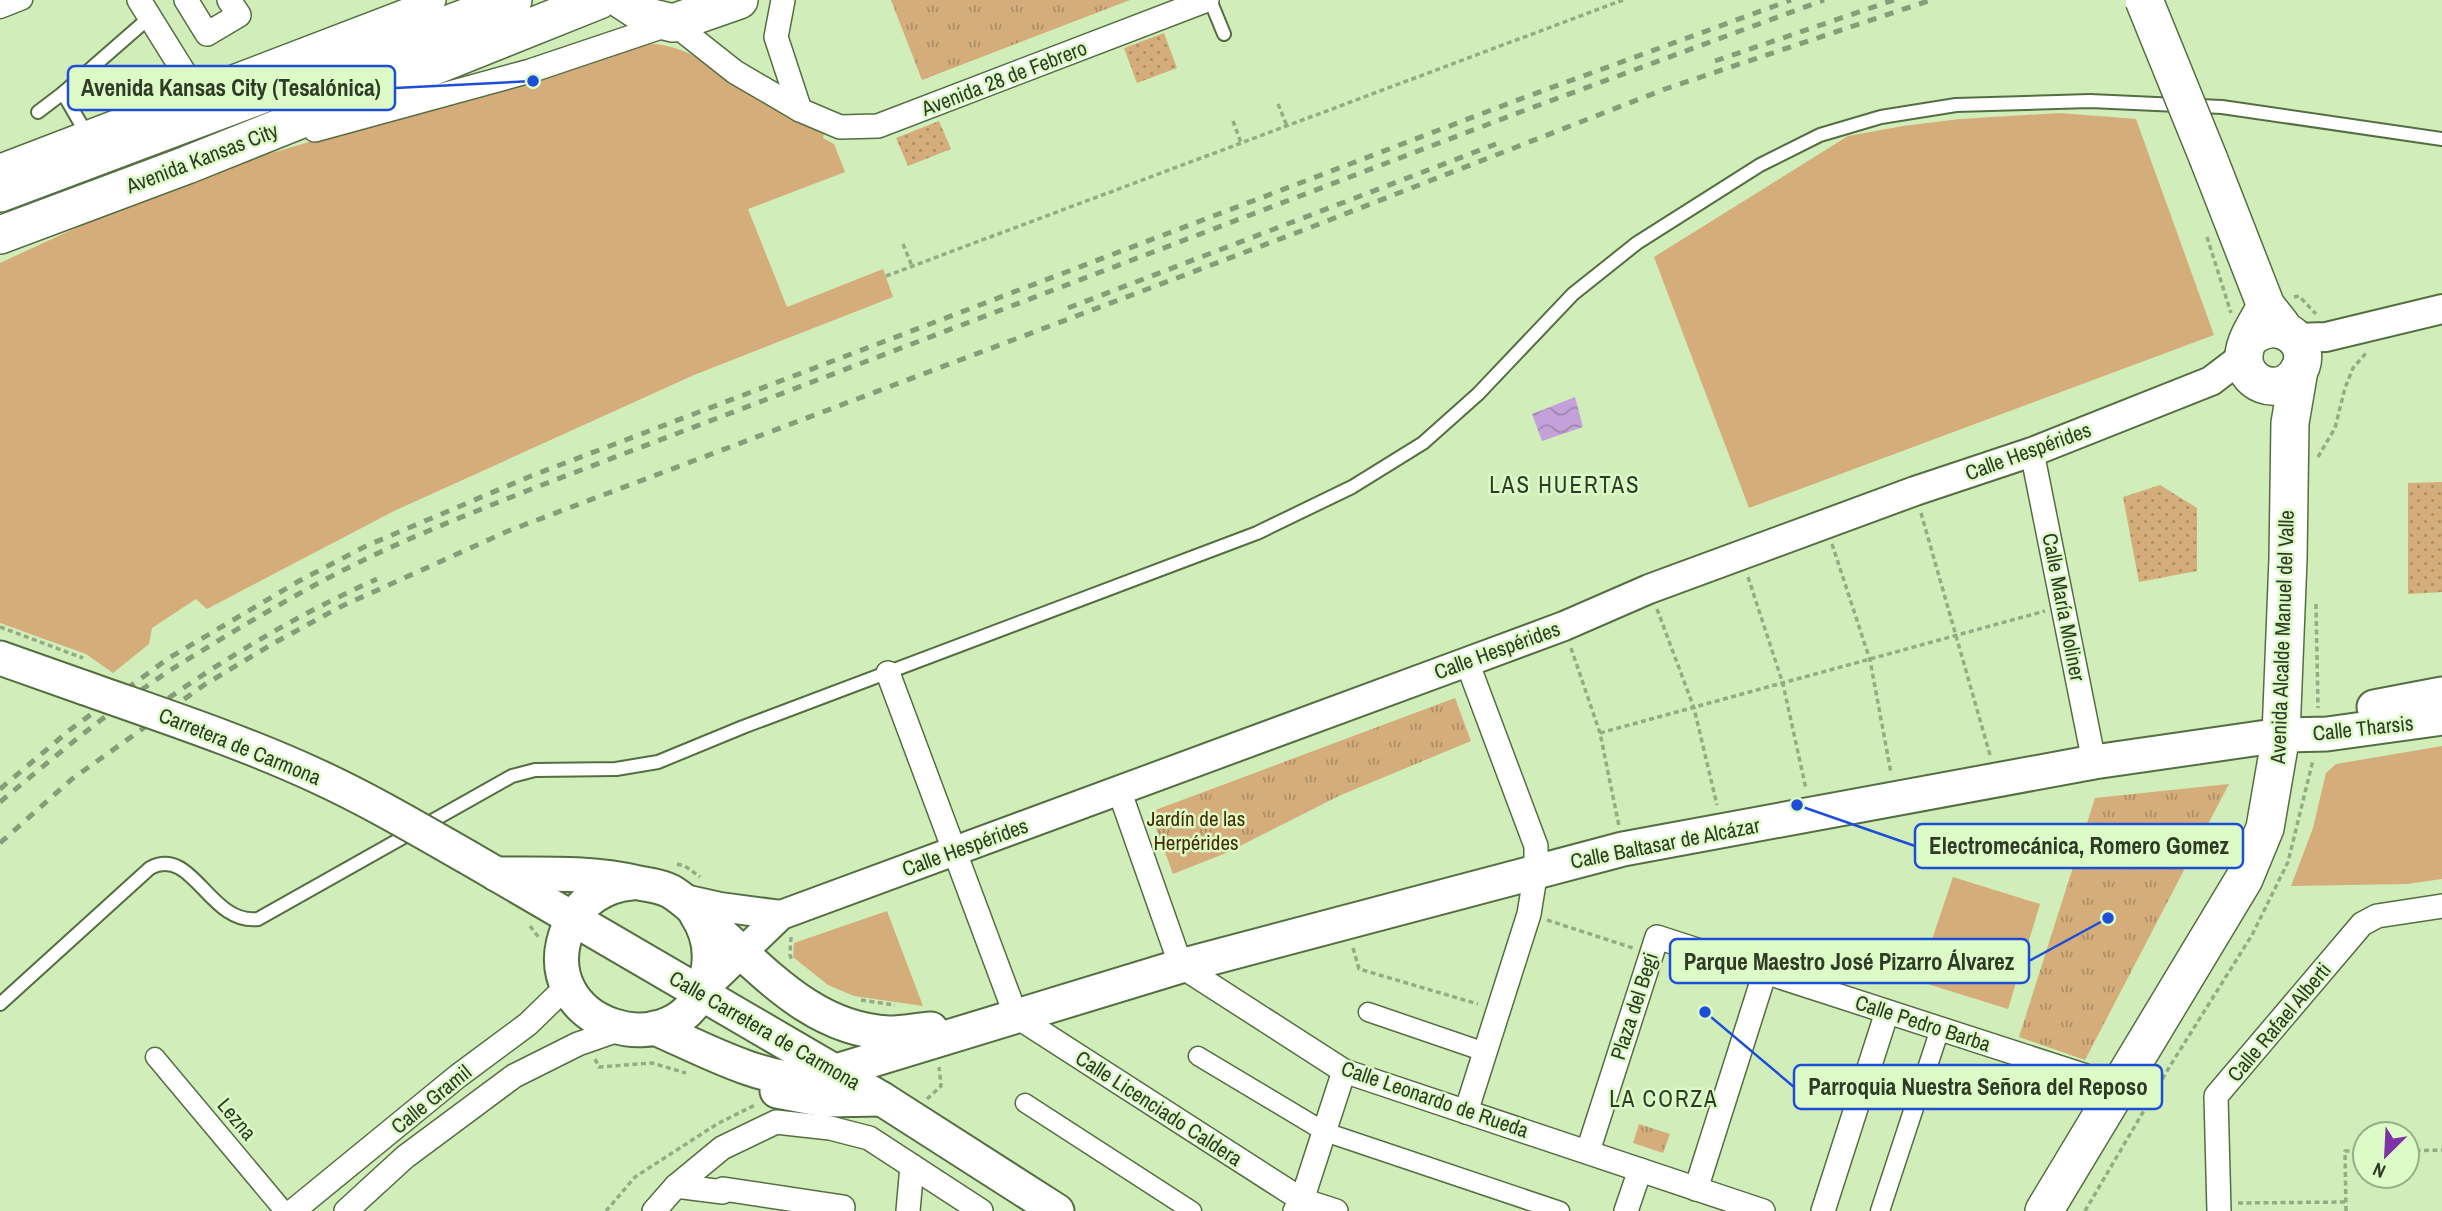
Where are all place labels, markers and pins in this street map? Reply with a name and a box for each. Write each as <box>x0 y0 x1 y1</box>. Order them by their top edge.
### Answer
callout: Avenida Kansas City (Tesalónica) <box>68 66 395 110</box>
callout: Electromecánica, Romero Gomez <box>1915 824 2243 868</box>
callout: Parque Maestro José Pizarro Álvarez <box>1670 939 2029 983</box>
callout: Parroquia Nuestra Señora del Reposo <box>1794 1065 2162 1109</box>

